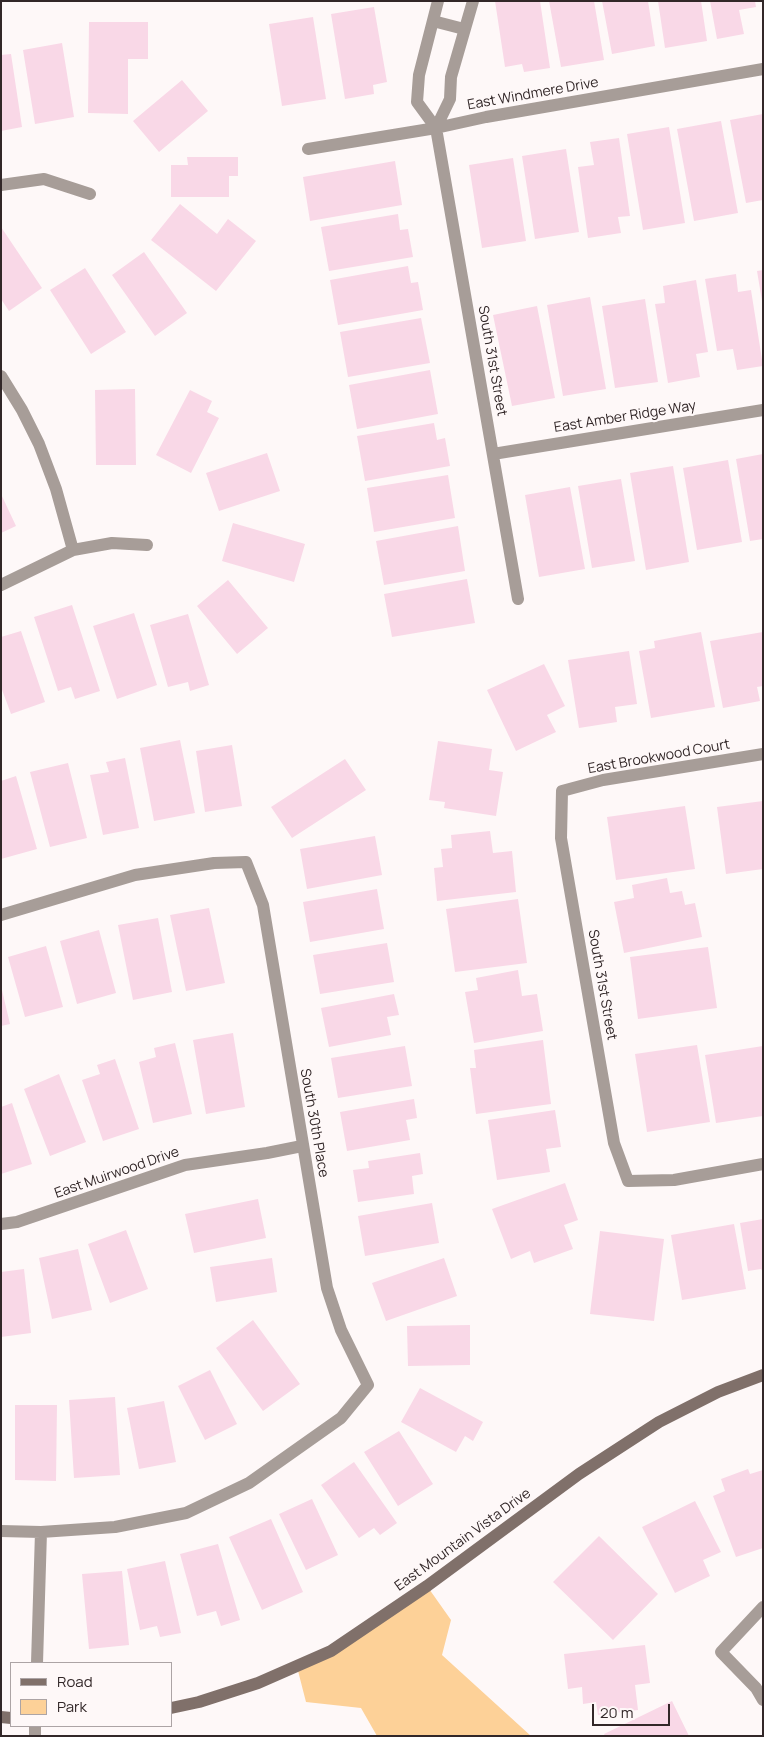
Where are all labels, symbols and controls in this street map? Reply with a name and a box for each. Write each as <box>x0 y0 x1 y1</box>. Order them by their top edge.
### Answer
street label: East Windmere Drive <box>466 74 600 114</box>
street label: South 31st Street <box>474 304 510 418</box>
street label: East Amber Ridge Way <box>553 397 697 437</box>
street label: East Brookwood Court <box>587 736 731 778</box>
street label: South 31st Street <box>584 928 620 1042</box>
street label: South 30th Place <box>296 1067 332 1179</box>
street label: East Muirwood Drive <box>52 1144 182 1202</box>
street label: East Mountain Vista Drive <box>392 1485 534 1595</box>
legend <box>10 1662 172 1727</box>
text: Road <box>57 1671 93 1692</box>
scale bar <box>594 1694 672 1726</box>
text: Park <box>57 1696 87 1717</box>
text: 20 m <box>600 1702 633 1723</box>

